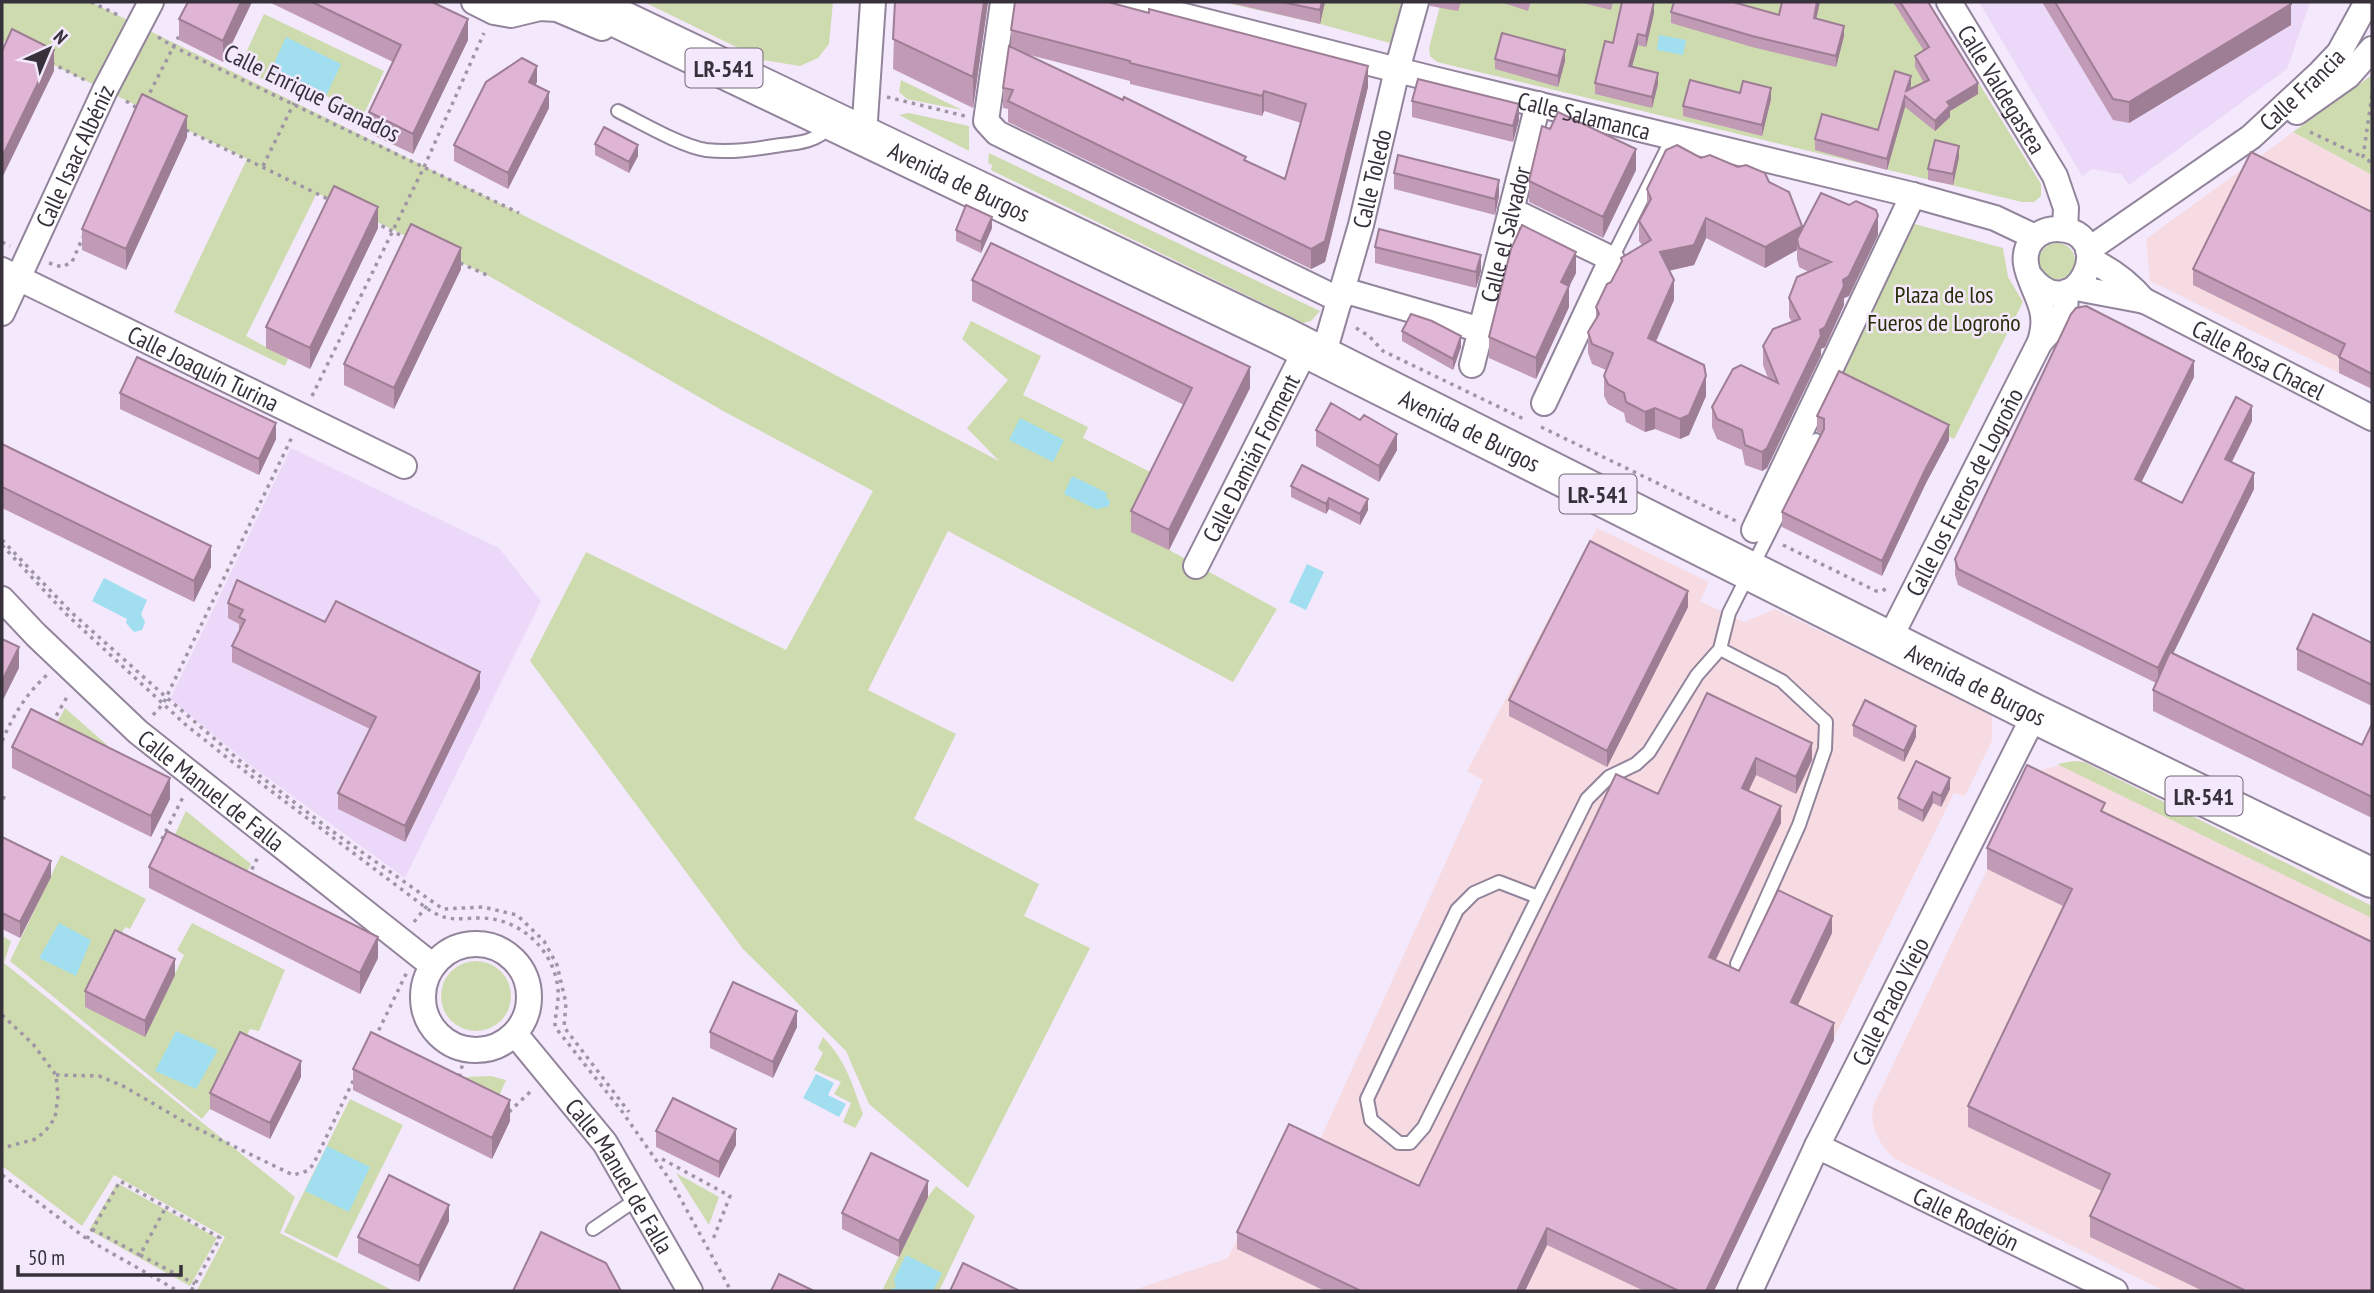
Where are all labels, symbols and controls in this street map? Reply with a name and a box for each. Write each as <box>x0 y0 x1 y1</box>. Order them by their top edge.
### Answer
north arrow <box>14 14 84 84</box>
street label: Calle Valdegastea <box>1951 19 2053 159</box>
text: N <box>49 25 73 49</box>
street label: Calle Enrique Granados <box>219 37 405 149</box>
street label: Calle Francia <box>2252 41 2351 137</box>
road number: LR-541 <box>686 48 762 88</box>
street label: Calle Isaac Albéniz <box>28 80 121 232</box>
street label: Calle Salamanca <box>1515 85 1654 146</box>
street label: Calle Toledo <box>1345 126 1398 231</box>
street label: Avenida de Burgos <box>883 134 1035 229</box>
street label: Calle el Salvador <box>1473 163 1537 305</box>
park label: Plaza de los Fueros de Logroño <box>1867 279 2021 338</box>
street label: Calle Rosa Chacel <box>2187 313 2331 407</box>
street label: Calle Joaquín Turina <box>123 318 284 418</box>
street label: Calle Damián Forment <box>1195 368 1306 547</box>
street label: Avenida de Burgos <box>1394 382 1545 479</box>
street label: Calle los Fueros de Logroño <box>1898 383 2030 601</box>
road number: LR-541 <box>1560 474 1636 514</box>
street label: Avenida de Burgos <box>1900 636 2051 732</box>
street label: Calle Manuel de Falla <box>132 723 291 858</box>
road number: LR-541 <box>2166 776 2242 816</box>
street label: Calle Prado Viejo <box>1845 932 1935 1071</box>
street label: Calle Manuel de Falla <box>559 1092 681 1259</box>
street label: Calle Rodejón <box>1908 1180 2024 1257</box>
scale bar <box>18 1234 180 1278</box>
text: 50 m <box>28 1244 65 1271</box>

